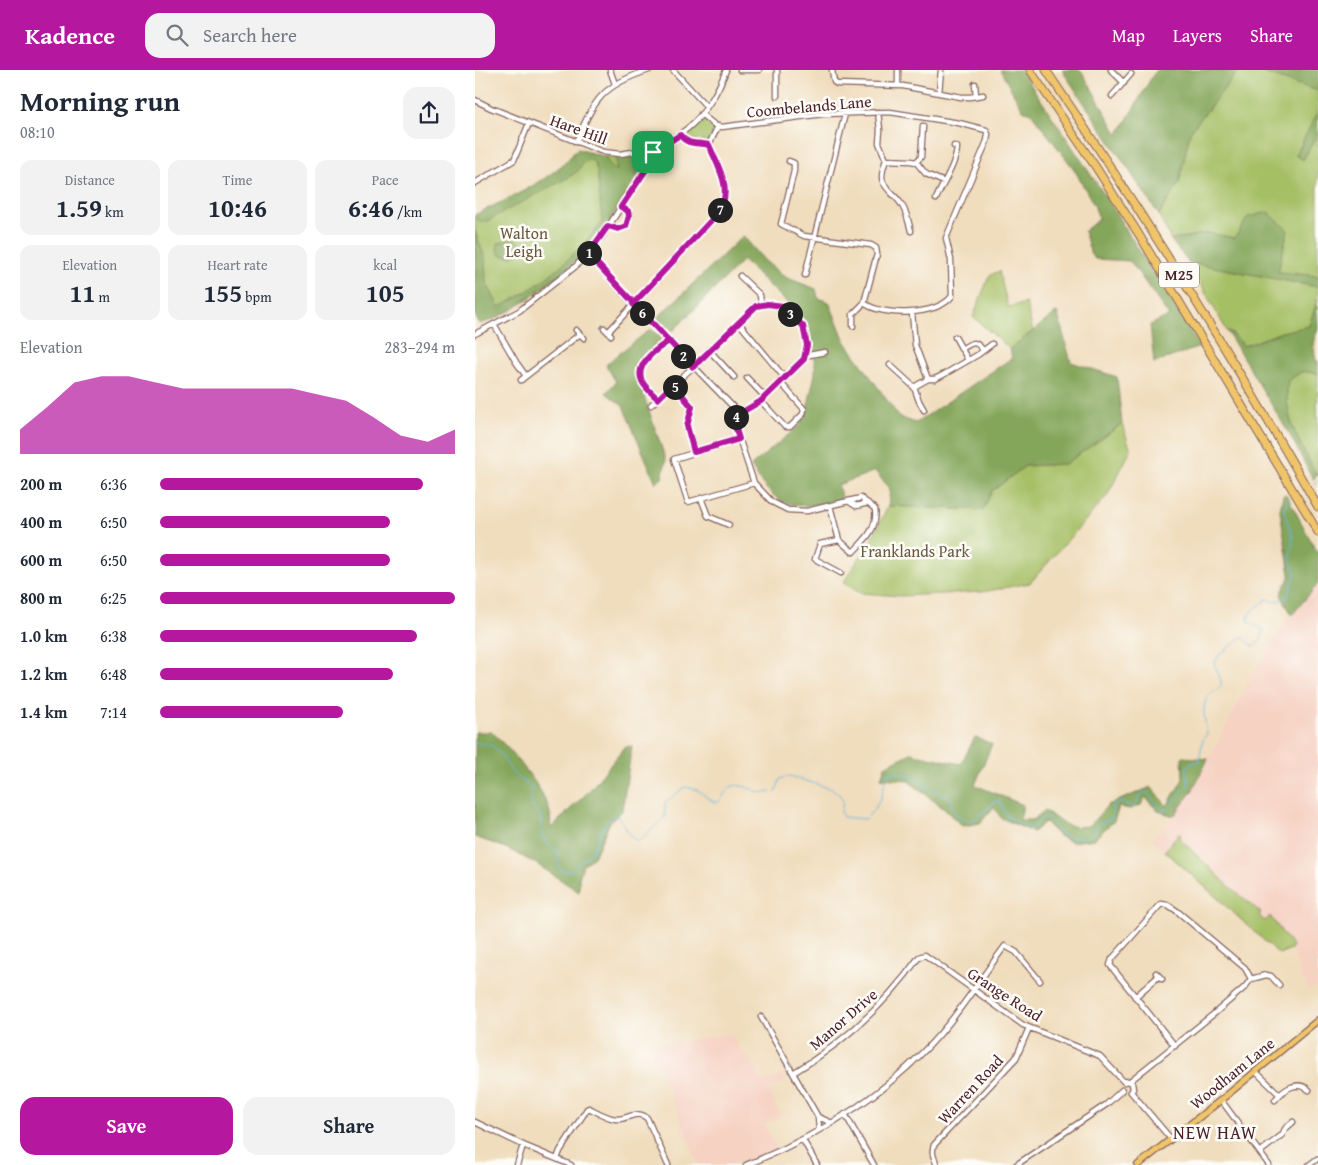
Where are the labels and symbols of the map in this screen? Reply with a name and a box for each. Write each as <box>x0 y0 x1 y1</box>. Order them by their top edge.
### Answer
street label: Coombelands Lane <box>746 89 872 123</box>
street label: Hare Hill <box>547 108 612 151</box>
pin <box>632 131 674 173</box>
pin: 7 <box>707 198 733 222</box>
park label: Walton Leigh <box>500 221 548 263</box>
pin: 1 <box>577 240 601 266</box>
road number: M25 <box>1159 262 1199 288</box>
pin: 6 <box>629 300 655 326</box>
pin: 3 <box>777 302 803 326</box>
pin: 2 <box>671 344 695 368</box>
pin: 5 <box>663 374 687 400</box>
pin: 4 <box>723 404 749 430</box>
park label: Franklands Park <box>860 539 971 563</box>
street label: Grange Road <box>963 961 1048 1027</box>
street label: Manor Drive <box>803 982 883 1056</box>
street label: Woodham Lane <box>1184 1031 1280 1115</box>
street label: Warren Road <box>932 1049 1009 1129</box>
district label: NEW HAW <box>1173 1119 1257 1146</box>

